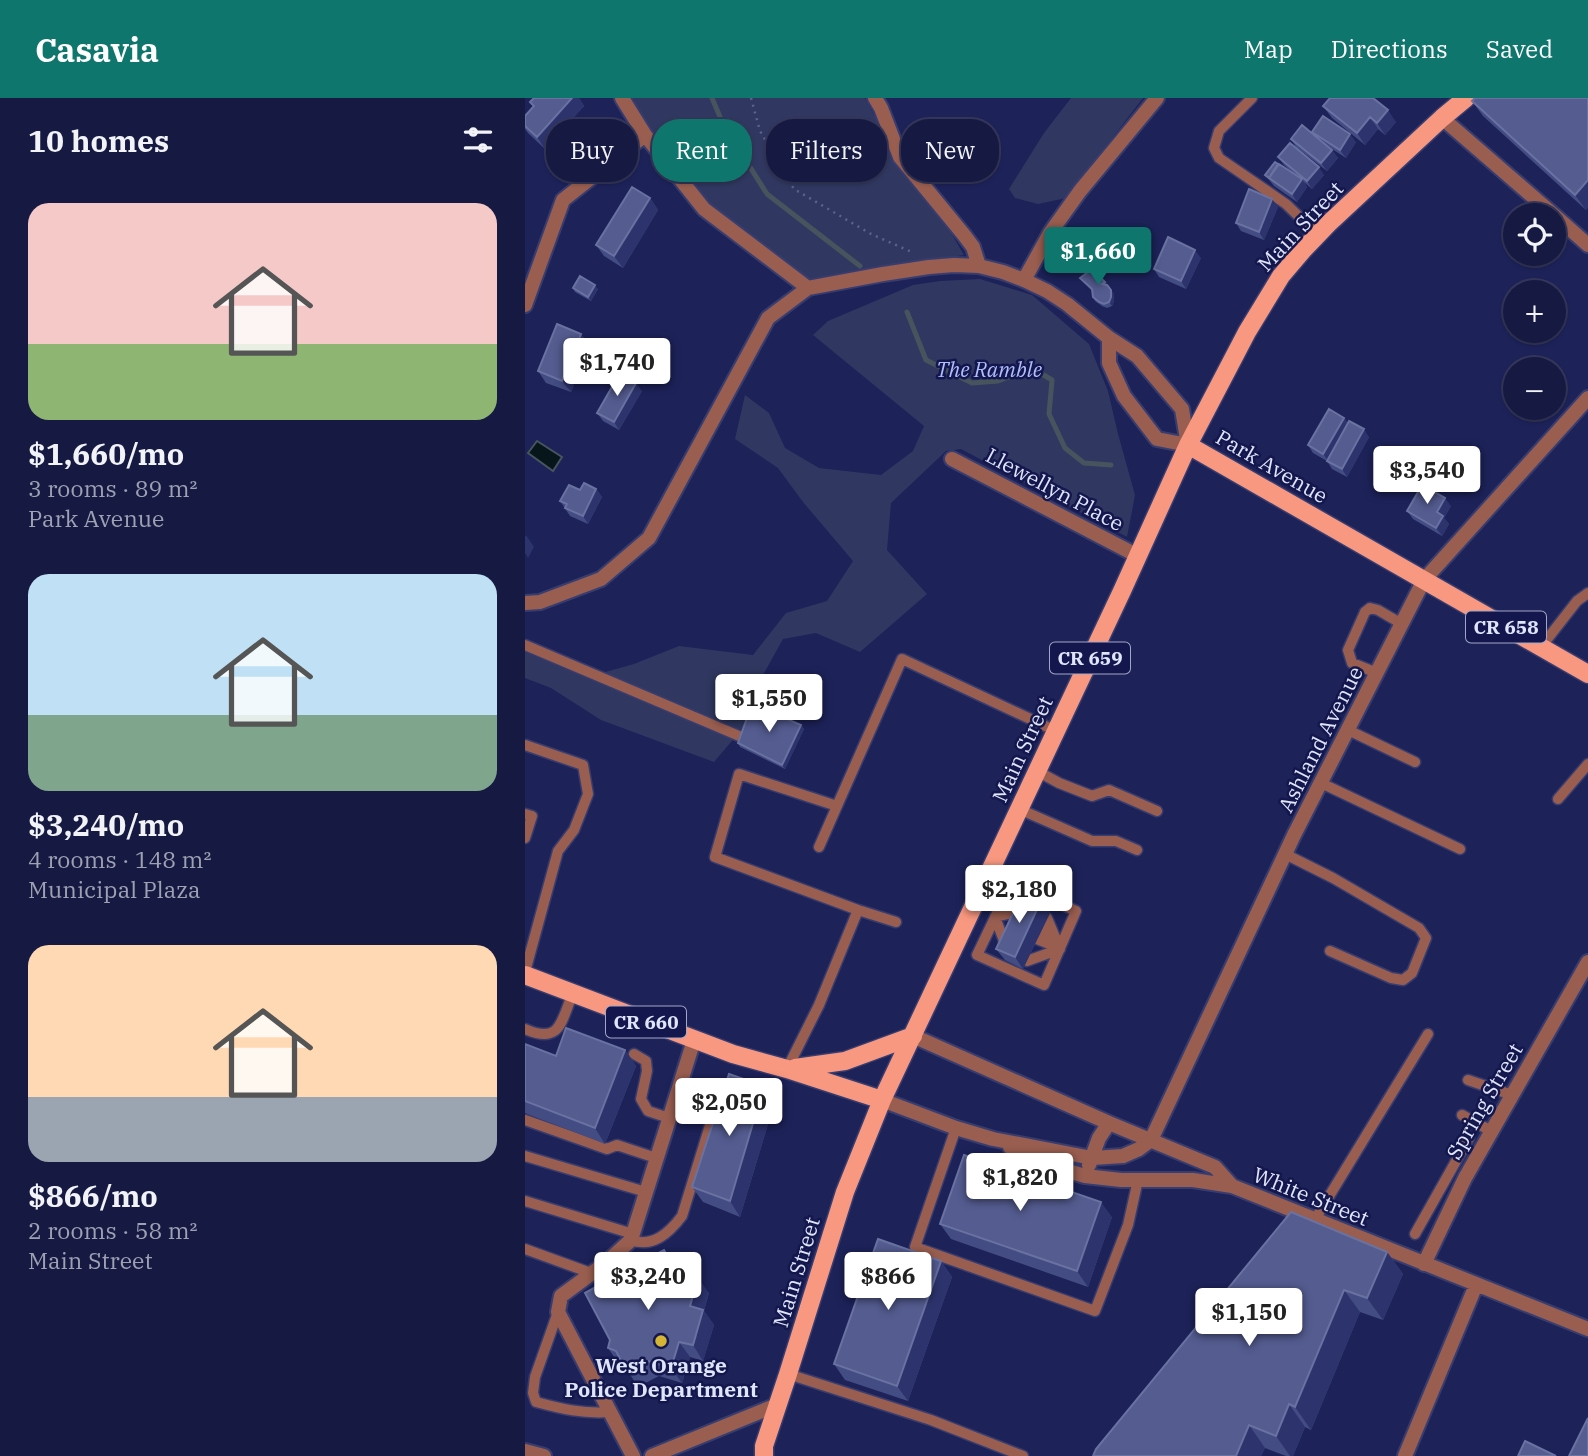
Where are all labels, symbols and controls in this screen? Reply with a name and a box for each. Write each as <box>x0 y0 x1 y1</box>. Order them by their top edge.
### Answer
text: Casavia <box>35 28 159 71</box>
text: Map <box>1244 33 1293 65</box>
text: Directions <box>1331 33 1448 65</box>
text: Saved <box>1486 33 1553 65</box>
chip: Buy <box>546 119 638 182</box>
chip: Rent <box>652 119 752 182</box>
chip: Filters <box>766 119 887 182</box>
chip: New <box>901 119 999 182</box>
text: 10 homes <box>28 121 169 160</box>
icon: filters <box>459 121 497 159</box>
street label: Main Street <box>1251 175 1349 277</box>
map controls <box>1503 203 1566 420</box>
button: locate <box>1503 203 1566 266</box>
pin: $1,660 <box>1041 228 1155 287</box>
text: $1,660 <box>1060 235 1136 265</box>
icon: home <box>200 248 326 374</box>
button: + <box>1503 280 1566 343</box>
pin: $1,740 <box>560 338 674 398</box>
text: $1,740 <box>579 346 655 376</box>
park label: The Ramble <box>936 355 1043 383</box>
button: − <box>1503 357 1566 420</box>
street label: Park Avenue <box>1211 423 1333 509</box>
text: $1,660/mo <box>28 434 184 473</box>
street label: Llewellyn Place <box>981 441 1129 537</box>
pin: $3,540 <box>1370 446 1484 506</box>
text: $3,540 <box>1389 454 1465 484</box>
text: 3 rooms · 89 m² <box>28 473 198 503</box>
text: Park Avenue <box>28 503 164 533</box>
road number: CR 658 <box>1466 612 1546 642</box>
icon: home <box>200 619 326 745</box>
road number: CR 659 <box>1050 642 1130 674</box>
street label: Ashland Avenue <box>1271 661 1369 817</box>
pin: $1,550 <box>712 674 826 734</box>
text: $1,550 <box>731 682 807 712</box>
street label: Main Street <box>985 692 1059 806</box>
text: $3,240/mo <box>28 805 184 844</box>
text: 4 rooms · 148 m² <box>28 844 211 874</box>
pin: $2,180 <box>962 866 1076 925</box>
text: $2,180 <box>981 873 1057 903</box>
text: Municipal Plaza <box>28 874 201 904</box>
icon: home <box>200 990 326 1116</box>
road number: CR 660 <box>606 1006 686 1038</box>
street label: Spring Street <box>1439 1038 1529 1164</box>
pin: $2,050 <box>672 1079 786 1138</box>
text: $2,050 <box>691 1086 767 1116</box>
pin: $1,820 <box>963 1154 1077 1213</box>
street label: White Street <box>1249 1160 1373 1232</box>
text: $1,820 <box>982 1161 1058 1191</box>
text: $866/mo <box>28 1176 158 1215</box>
street label: Main Street <box>766 1214 826 1330</box>
text: 2 rooms · 58 m² <box>28 1215 198 1245</box>
text: Main Street <box>28 1245 153 1275</box>
pin: $3,240 <box>591 1252 705 1312</box>
pin: $866 <box>847 1252 929 1312</box>
text: $3,240 <box>610 1260 686 1290</box>
text: $866 <box>860 1260 916 1290</box>
pin: $1,150 <box>1192 1288 1306 1348</box>
text: $1,150 <box>1211 1296 1287 1326</box>
marker: West Orange Police Department <box>653 1333 669 1349</box>
place label: West Orange Police Department <box>564 1351 758 1403</box>

